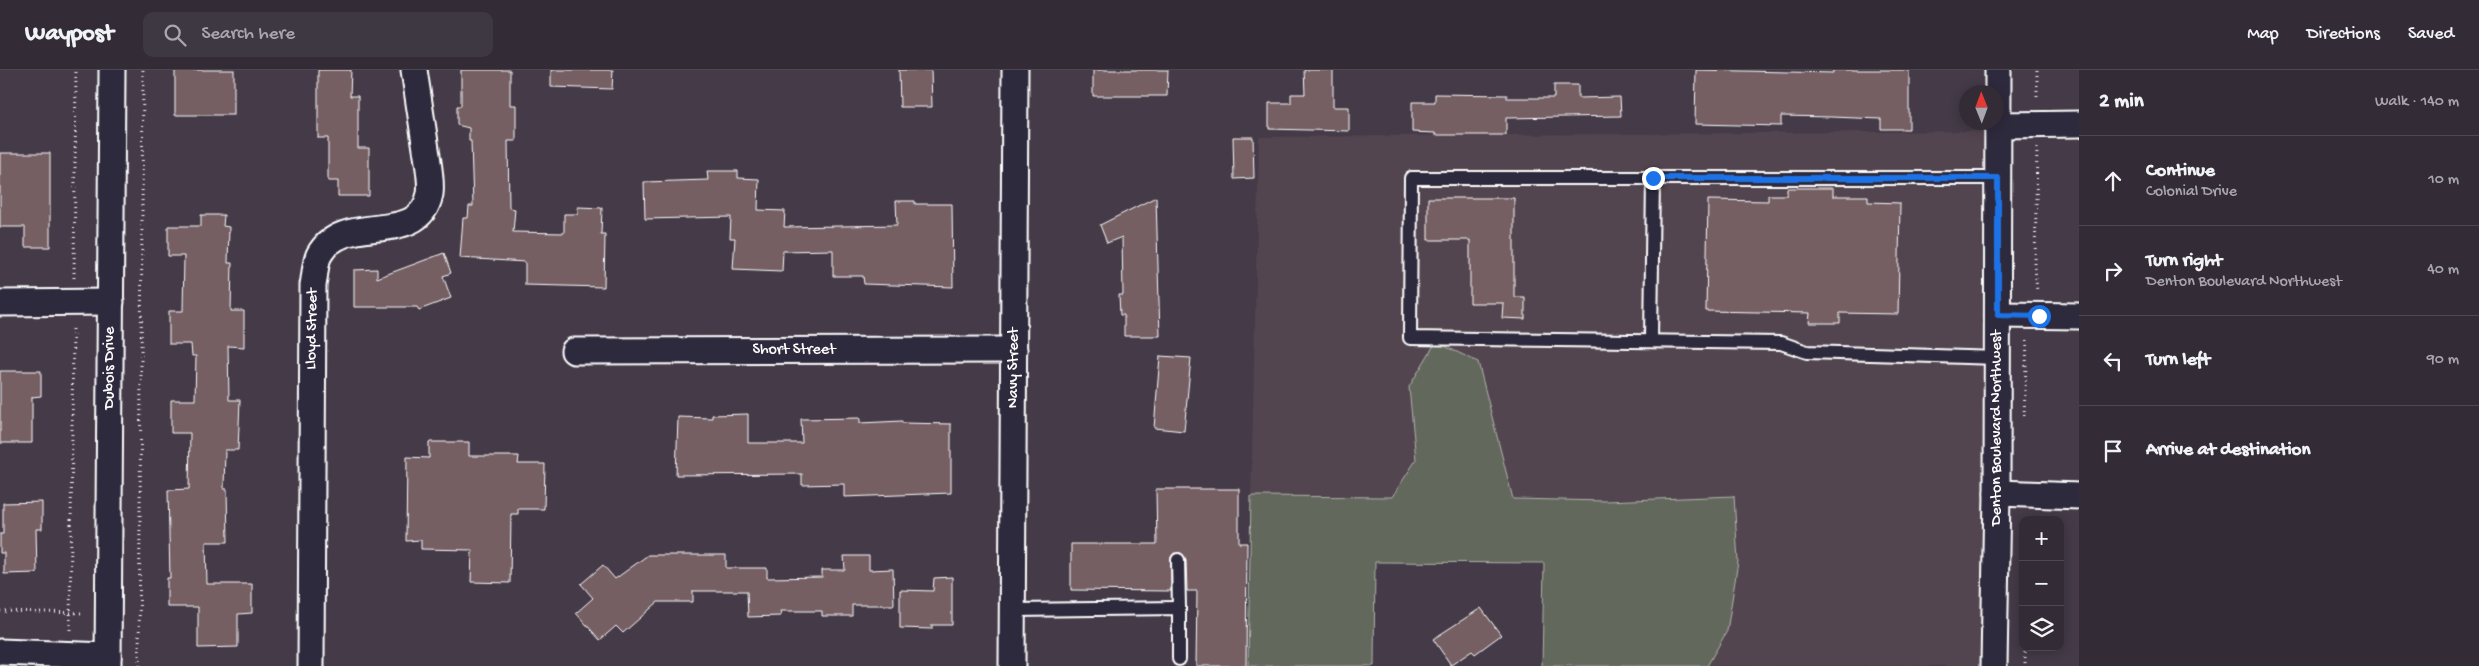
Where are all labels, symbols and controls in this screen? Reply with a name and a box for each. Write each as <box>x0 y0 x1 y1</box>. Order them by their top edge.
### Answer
search box <box>143 12 493 57</box>
text: Waypost <box>25 20 113 49</box>
icon: search <box>161 21 189 49</box>
text: Search here <box>201 23 295 46</box>
text: Map <box>2247 24 2279 45</box>
text: Directions <box>2307 24 2380 45</box>
text: Saved <box>2408 24 2454 45</box>
north arrow <box>1959 85 2004 130</box>
text: 2 min <box>2099 90 2144 115</box>
text: Walk · 140 m <box>2375 93 2459 112</box>
text: Continue <box>2146 160 2215 183</box>
route end <box>1642 167 1665 190</box>
icon: ahead <box>2099 167 2127 195</box>
text: 10 m <box>2428 171 2459 190</box>
text: Colonial Drive <box>2146 183 2237 202</box>
text: Turn right <box>2146 250 2222 273</box>
icon: right <box>2099 257 2127 285</box>
text: 40 m <box>2427 261 2459 280</box>
text: Denton Boulevard Northwest <box>2146 273 2342 292</box>
street label: Lloyd Street <box>303 287 323 370</box>
route start <box>2028 305 2051 328</box>
street label: Dubois Drive <box>101 326 120 410</box>
street label: Navy Street <box>1005 326 1024 408</box>
street label: Denton Boulevard Northwest <box>1988 329 2007 527</box>
street label: Short Street <box>753 341 837 360</box>
icon: left <box>2099 347 2127 375</box>
text: Turn left <box>2146 349 2210 372</box>
text: 90 m <box>2427 351 2459 370</box>
icon: arrive <box>2099 437 2127 465</box>
text: Arrive at destination <box>2146 439 2310 462</box>
map controls <box>2019 516 2064 651</box>
button: + <box>2019 516 2064 561</box>
button: − <box>2019 561 2064 606</box>
button: layers <box>2019 606 2064 651</box>

